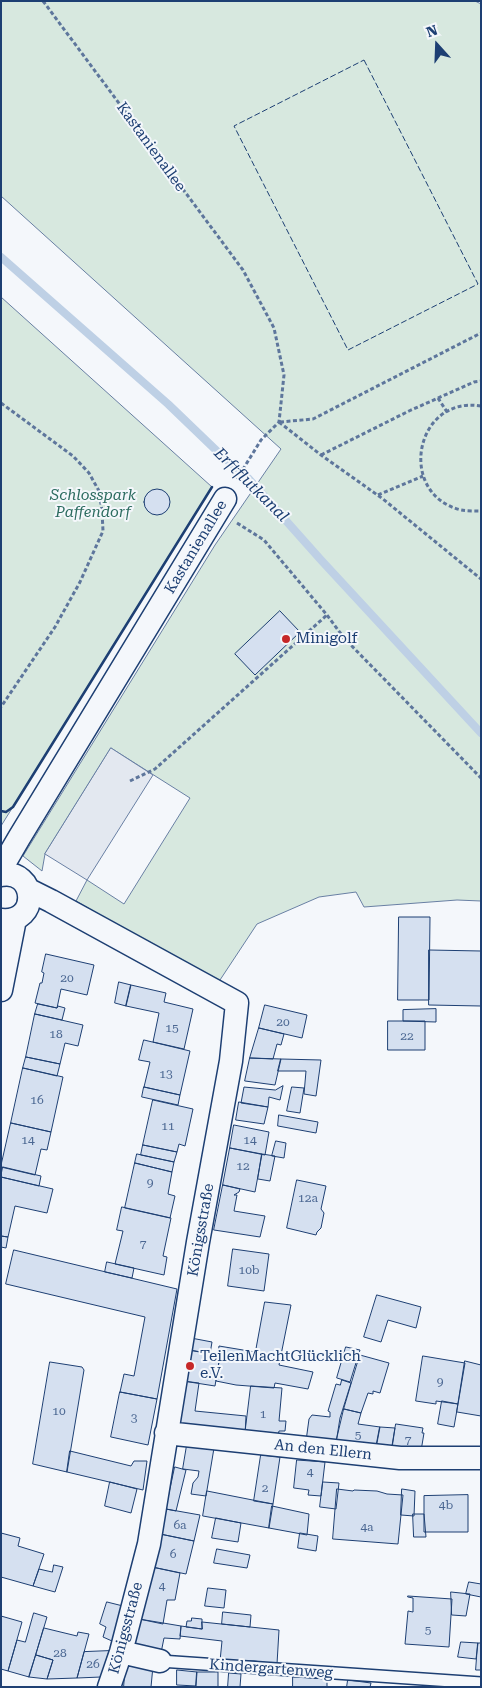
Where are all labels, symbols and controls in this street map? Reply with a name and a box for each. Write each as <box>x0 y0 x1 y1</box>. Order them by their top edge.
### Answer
north arrow <box>412 20 462 70</box>
text: N <box>424 22 440 40</box>
street label: Kastanienallee <box>113 99 189 195</box>
water label: Erftflutkanal <box>210 444 292 526</box>
park label: Schlosspark Paffendorf <box>50 487 136 522</box>
street label: Kastanienallee <box>161 497 231 597</box>
place label: Minigolf <box>296 630 357 648</box>
marker: Minigolf <box>280 633 292 645</box>
house number: 20 <box>60 971 74 985</box>
house number: 20 <box>276 1015 290 1029</box>
house number: 15 <box>165 1021 179 1035</box>
house number: 18 <box>49 1027 63 1041</box>
house number: 22 <box>400 1029 414 1043</box>
house number: 13 <box>159 1067 173 1081</box>
house number: 16 <box>30 1093 44 1107</box>
house number: 11 <box>161 1119 175 1133</box>
house number: 14 <box>21 1133 35 1147</box>
house number: 14 <box>243 1133 257 1147</box>
house number: 12 <box>236 1159 250 1173</box>
house number: 9 <box>147 1176 153 1190</box>
street label: Königsstraße <box>184 1182 218 1278</box>
house number: 12a <box>298 1191 318 1205</box>
house number: 7 <box>140 1237 146 1251</box>
house number: 10b <box>238 1263 260 1277</box>
place label: TeilenMachtGlücklich e.V. <box>200 1348 361 1383</box>
marker: TeilenMachtGlücklich e.V. <box>184 1360 196 1372</box>
house number: 9 <box>437 1375 443 1389</box>
house number: 10 <box>52 1404 66 1418</box>
house number: 1 <box>260 1407 266 1421</box>
house number: 3 <box>131 1411 137 1425</box>
house number: 5 <box>355 1428 361 1442</box>
house number: 7 <box>405 1433 411 1447</box>
street label: An den Ellern <box>273 1436 373 1464</box>
house number: 4 <box>307 1465 313 1479</box>
house number: 2 <box>262 1481 268 1495</box>
house number: 4b <box>439 1498 453 1512</box>
house number: 6a <box>173 1518 187 1532</box>
house number: 4a <box>360 1520 374 1534</box>
house number: 6 <box>170 1547 176 1561</box>
house number: 4 <box>159 1579 165 1593</box>
street label: Königsstraße <box>105 1580 147 1676</box>
house number: 5 <box>425 1623 431 1637</box>
house number: 28 <box>53 1646 67 1660</box>
street label: Kindergartenweg <box>209 1656 333 1682</box>
house number: 26 <box>86 1657 100 1671</box>

